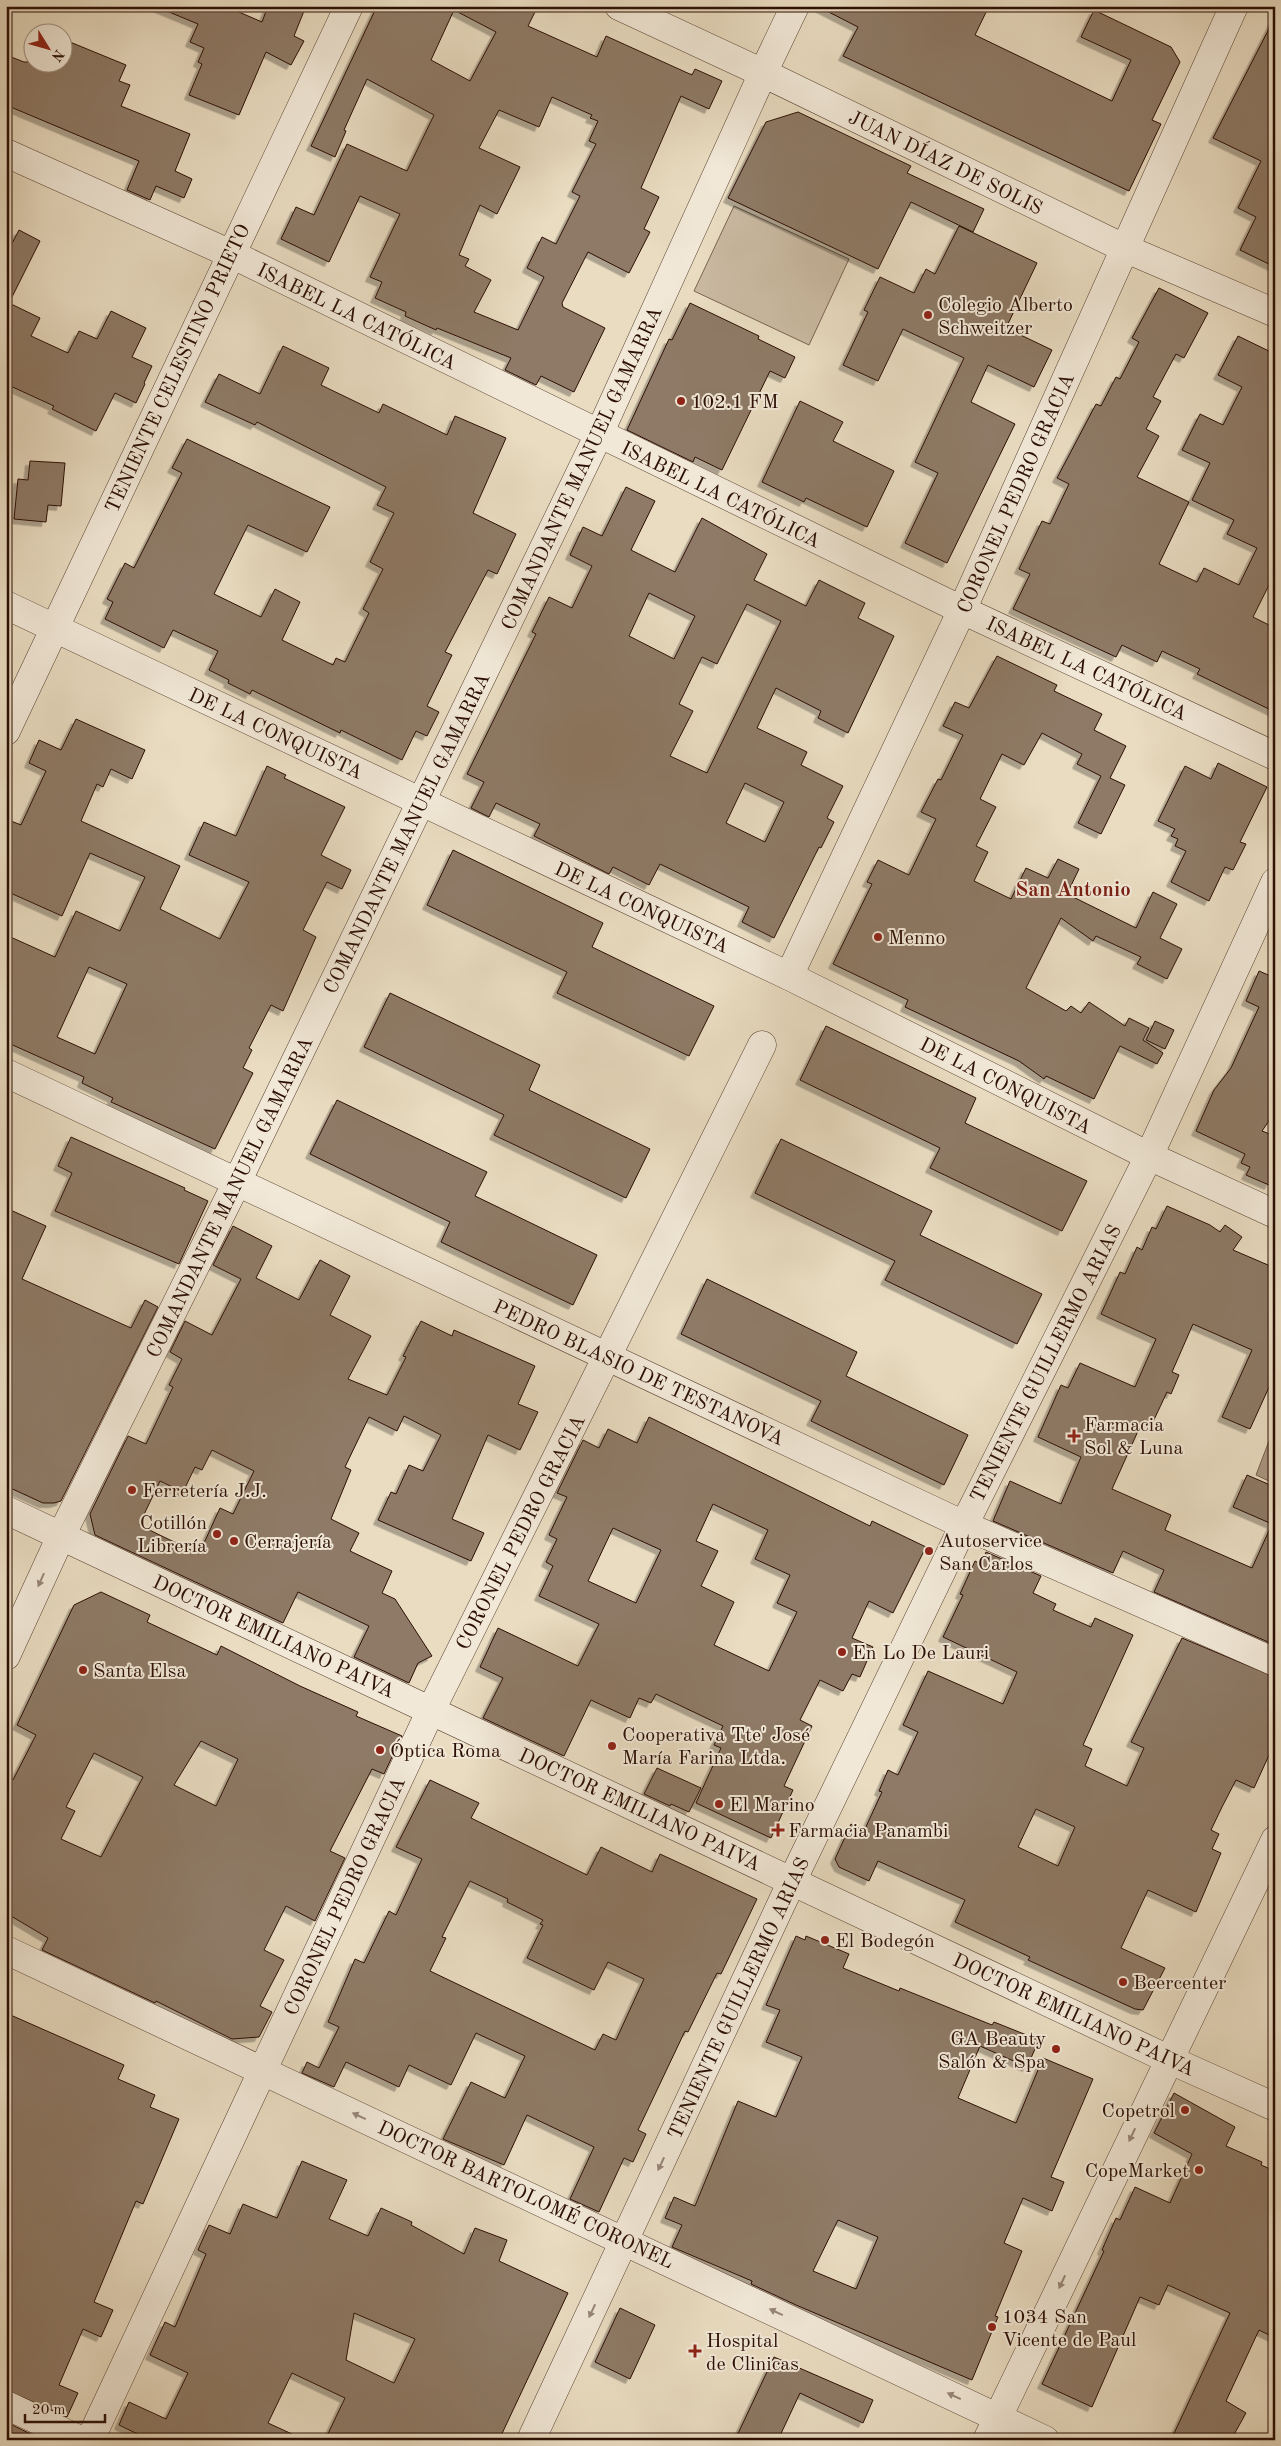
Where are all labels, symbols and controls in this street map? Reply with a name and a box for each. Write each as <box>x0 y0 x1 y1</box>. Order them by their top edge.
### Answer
north arrow <box>22 22 72 72</box>
text: N <box>49 47 66 64</box>
street label: JUAN DÍAZ DE SOLIS <box>845 105 1047 220</box>
street label: TENIENTE CELESTINO PRIETO <box>103 221 255 516</box>
street label: ISABEL LA CATÓLICA <box>253 257 461 375</box>
place label: Colegio Alberto Schweitzer <box>938 296 1073 339</box>
street label: COMANDANTE MANUEL GAMARRA <box>499 304 667 634</box>
marker: Colegio Alberto Schweitzer <box>922 309 934 321</box>
street label: CORONEL PEDRO GRACIA <box>955 371 1079 617</box>
place label: 102.1 FM <box>691 393 779 413</box>
marker: 102.1 FM <box>675 395 687 407</box>
street label: ISABEL LA CATÓLICA <box>617 435 825 553</box>
street label: ISABEL LA CATÓLICA <box>983 611 1191 725</box>
street label: COMANDANTE MANUEL GAMARRA <box>321 670 494 998</box>
street label: DE LA CONQUISTA <box>185 686 365 784</box>
street label: DE LA CONQUISTA <box>551 860 731 958</box>
district label: San Antonio <box>1015 880 1131 901</box>
place label: Menno <box>888 929 945 949</box>
marker: Menno <box>872 931 884 943</box>
street label: COMANDANTE MANUEL GAMARRA <box>144 1034 317 1362</box>
street label: DE LA CONQUISTA <box>916 1035 1094 1139</box>
street label: TENIENTE GUILLERMO ARIAS <box>968 1222 1126 1506</box>
street label: PEDRO BLASIO DE TESTANOVA <box>490 1297 787 1450</box>
street label: CORONEL PEDRO GRACIA <box>454 1412 590 1653</box>
place label: Farmacia Sol & Luna <box>1084 1416 1184 1459</box>
marker: Farmacia Sol & Luna <box>1068 1430 1080 1442</box>
place label: Ferretería J.J. <box>142 1482 267 1502</box>
marker: Ferretería J.J. <box>126 1484 138 1496</box>
place label: Cotillón Librería <box>137 1514 207 1557</box>
marker: Cotillón Librería <box>211 1528 223 1540</box>
place label: Autoservice San Carlos <box>939 1532 1042 1575</box>
place label: Cerrajería <box>244 1533 332 1553</box>
marker: Cerrajería <box>228 1535 240 1547</box>
marker: Autoservice San Carlos <box>923 1545 935 1557</box>
one-way arrow <box>36 1573 44 1587</box>
street label: DOCTOR EMILIANO PAIVA <box>149 1573 397 1703</box>
place label: En Lo De Lauri <box>852 1644 989 1664</box>
marker: En Lo De Lauri <box>836 1646 848 1658</box>
place label: Santa Elsa <box>93 1662 186 1682</box>
marker: Santa Elsa <box>77 1664 89 1676</box>
place label: Cooperativa Tte' José María Farina Ltda. <box>622 1726 810 1769</box>
place label: Óptica Roma <box>390 1738 501 1762</box>
marker: Cooperativa Tte' José María Farina Ltda. <box>606 1740 618 1752</box>
marker: Óptica Roma <box>374 1744 386 1756</box>
street label: DOCTOR EMILIANO PAIVA <box>515 1746 763 1876</box>
street label: CORONEL PEDRO GRACIA <box>282 1775 410 2019</box>
place label: El Marino <box>729 1796 815 1816</box>
marker: El Marino <box>713 1798 725 1810</box>
place label: Farmacia Panambi <box>788 1822 948 1842</box>
marker: Farmacia Panambi <box>772 1824 784 1836</box>
street label: TENIENTE GUILLERMO ARIAS <box>666 1855 814 2143</box>
place label: El Bodegón <box>835 1932 935 1952</box>
marker: El Bodegón <box>819 1934 831 1946</box>
street label: DOCTOR EMILIANO PAIVA <box>949 1951 1197 2081</box>
place label: Beercenter <box>1133 1974 1227 1994</box>
marker: Beercenter <box>1117 1976 1129 1988</box>
place label: GA Beauty Salón & Spa <box>938 2030 1046 2073</box>
marker: GA Beauty Salón & Spa <box>1050 2043 1062 2055</box>
place label: Copetrol <box>1102 2102 1175 2122</box>
marker: Copetrol <box>1179 2104 1191 2116</box>
one-way arrow <box>352 2111 367 2120</box>
street label: DOCTOR BARTOLOMÉ CORONEL <box>374 2116 677 2273</box>
one-way arrow <box>1128 2128 1136 2142</box>
one-way arrow <box>657 2157 665 2171</box>
place label: CopeMarket <box>1085 2162 1189 2182</box>
marker: CopeMarket <box>1193 2164 1205 2176</box>
one-way arrow <box>1058 2275 1066 2289</box>
one-way arrow <box>588 2304 596 2318</box>
one-way arrow <box>769 2307 783 2315</box>
place label: 1034 San Vicente de Paul <box>1002 2308 1136 2351</box>
marker: 1034 San Vicente de Paul <box>986 2321 998 2333</box>
place label: Hospital de Clinicas <box>706 2332 799 2375</box>
marker: Hospital de Clinicas <box>688 2344 702 2358</box>
scale bar <box>25 2391 105 2423</box>
one-way arrow <box>947 2392 961 2400</box>
text: 20 m <box>32 2403 66 2418</box>

